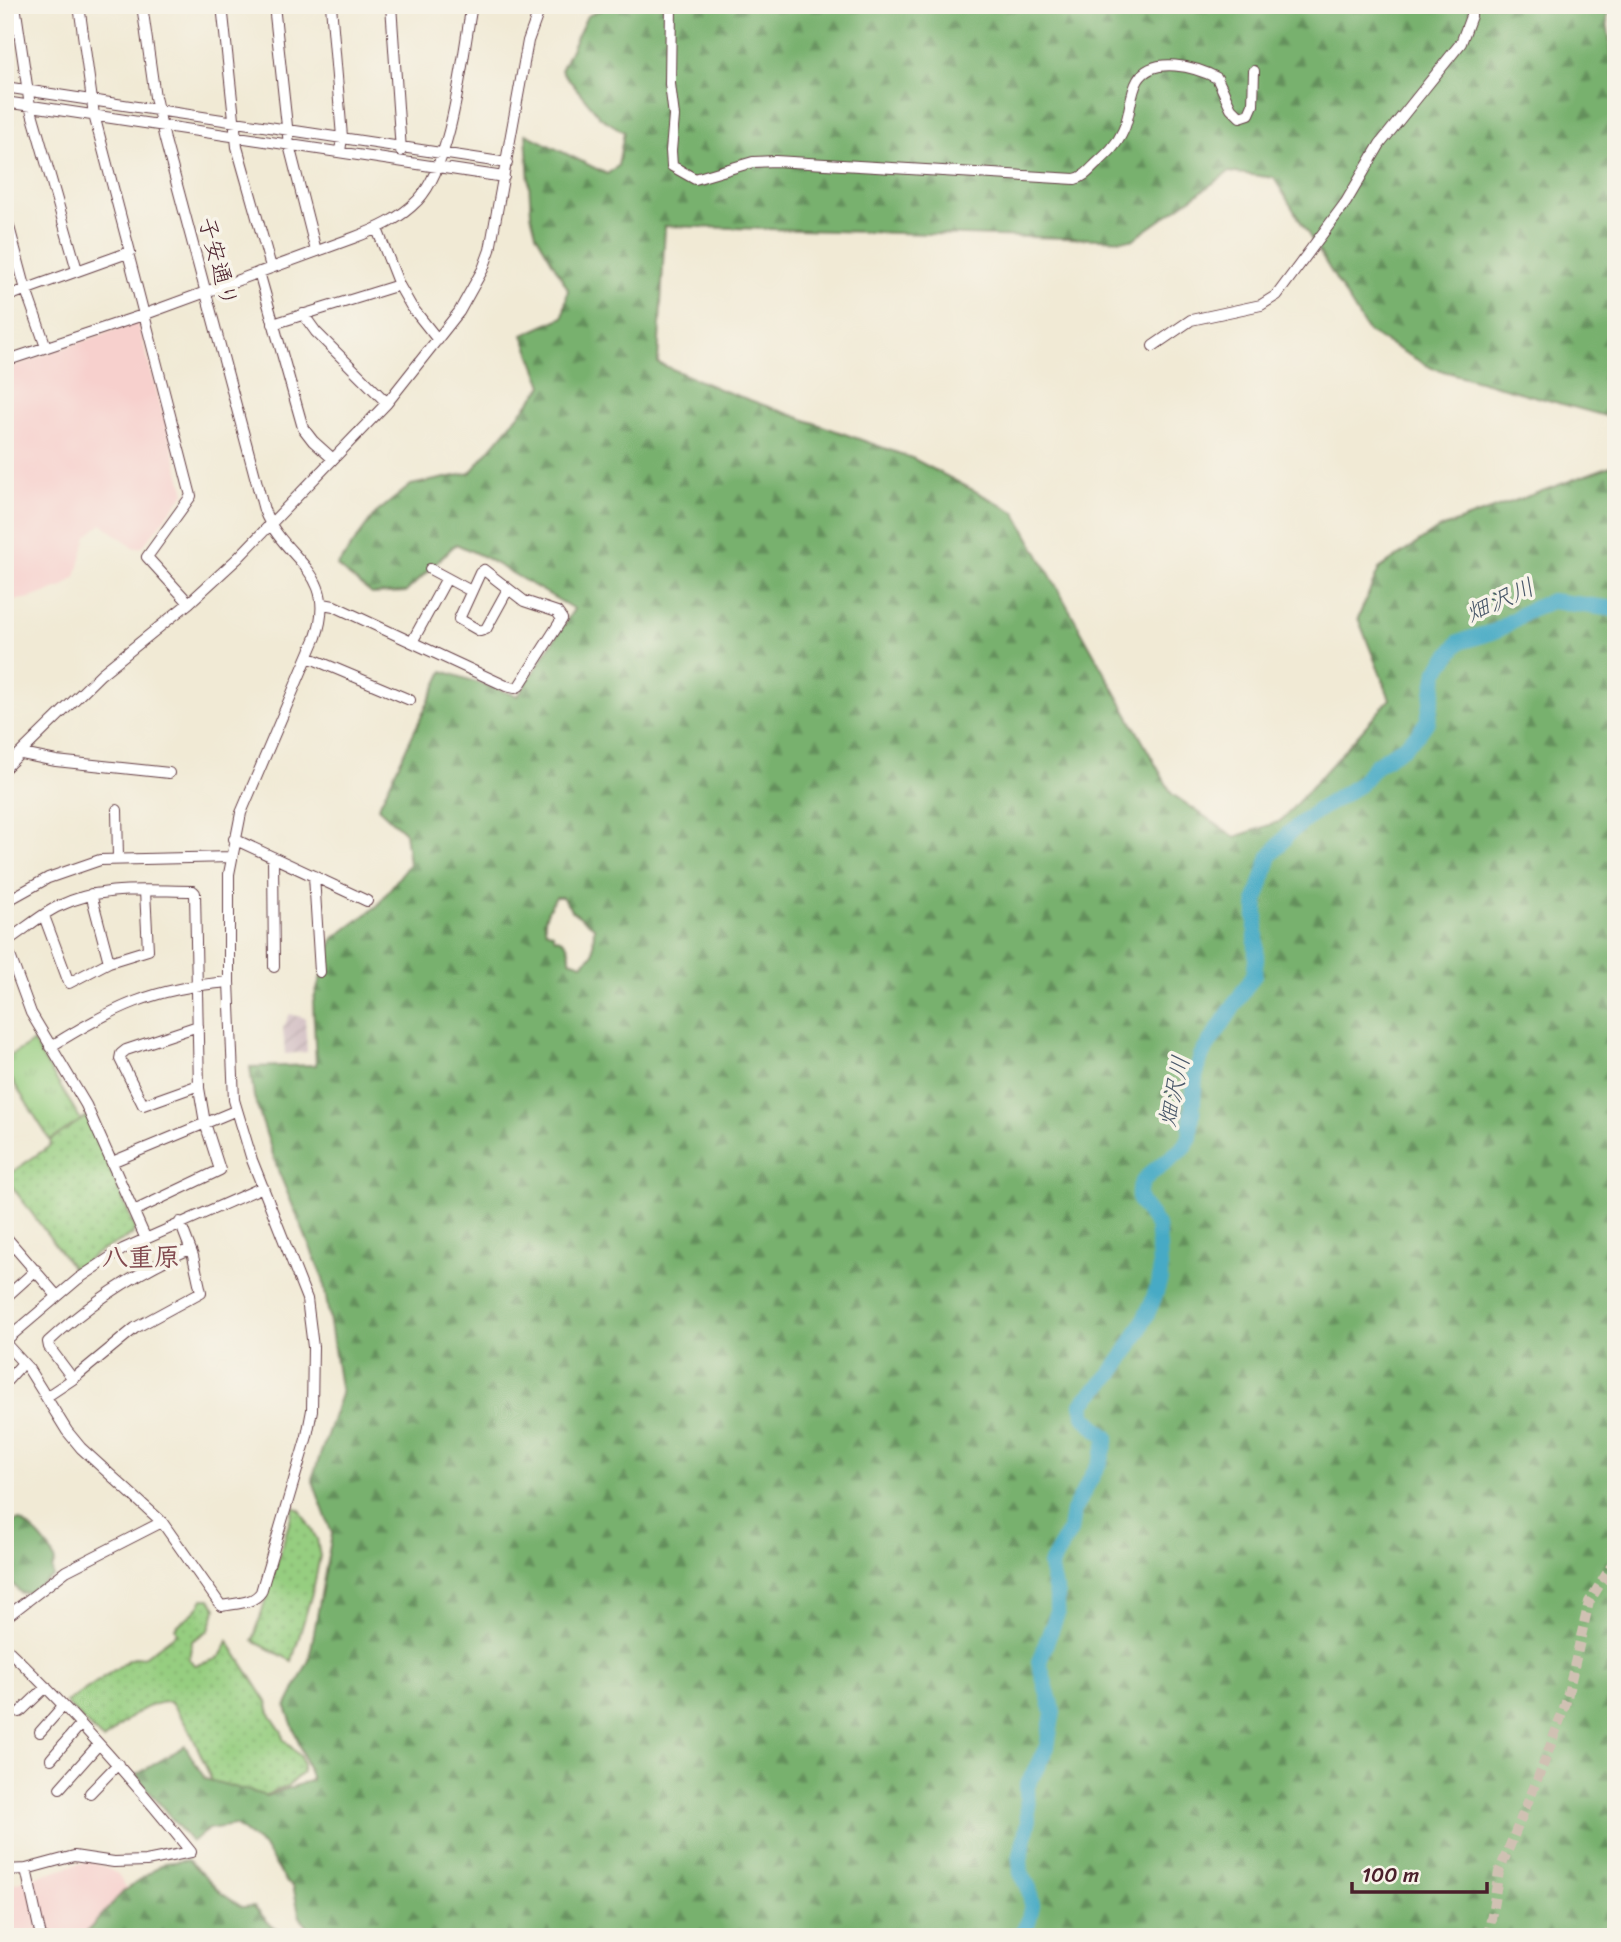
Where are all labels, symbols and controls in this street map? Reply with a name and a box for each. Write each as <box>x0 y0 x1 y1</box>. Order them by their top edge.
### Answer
street label: 子安通り <box>186 212 250 312</box>
water label: 畑沢川 <box>1459 566 1541 634</box>
water label: 畑沢川 <box>1146 1051 1202 1131</box>
district label: 八重原 <box>102 1234 180 1280</box>
scale bar <box>1352 1851 1486 1895</box>
text: 100 m <box>1362 1856 1419 1894</box>

